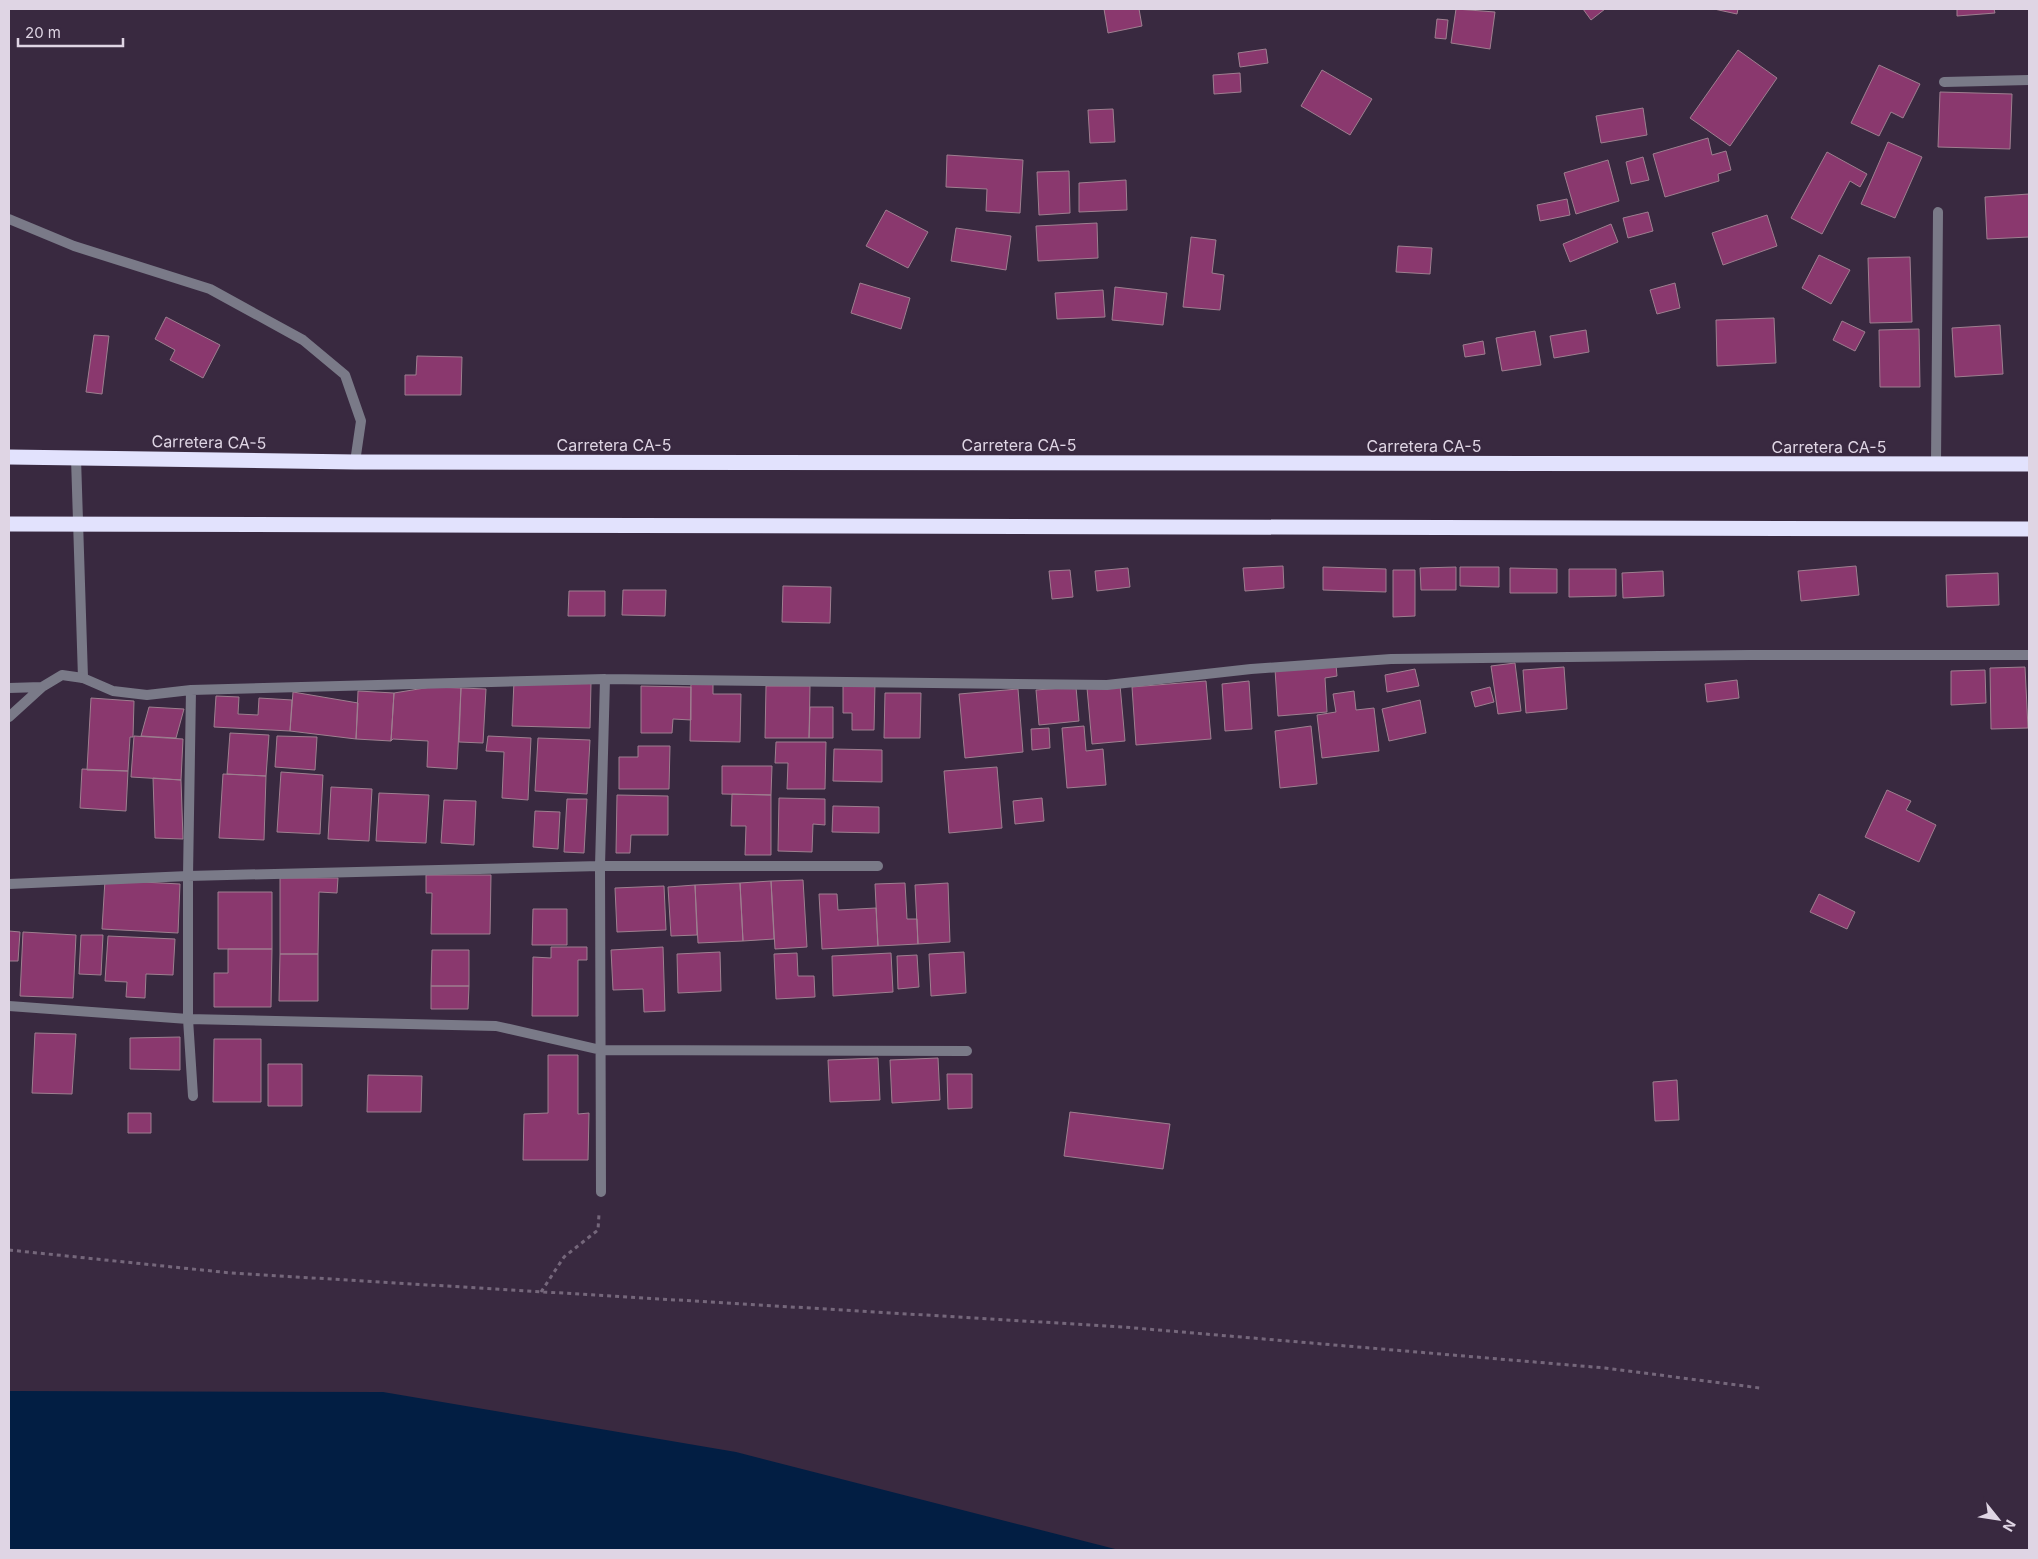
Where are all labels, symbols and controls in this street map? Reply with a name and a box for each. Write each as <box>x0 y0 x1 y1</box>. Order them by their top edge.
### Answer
scale bar <box>18 15 122 47</box>
text: 20 m <box>25 23 61 42</box>
street label: Carretera CA-5 <box>151 431 267 453</box>
street label: Carretera CA-5 <box>557 435 671 455</box>
street label: Carretera CA-5 <box>962 435 1076 455</box>
street label: Carretera CA-5 <box>1367 436 1481 456</box>
street label: Carretera CA-5 <box>1772 437 1886 457</box>
north arrow <box>1973 1494 2023 1544</box>
text: N <box>2000 1517 2020 1535</box>

